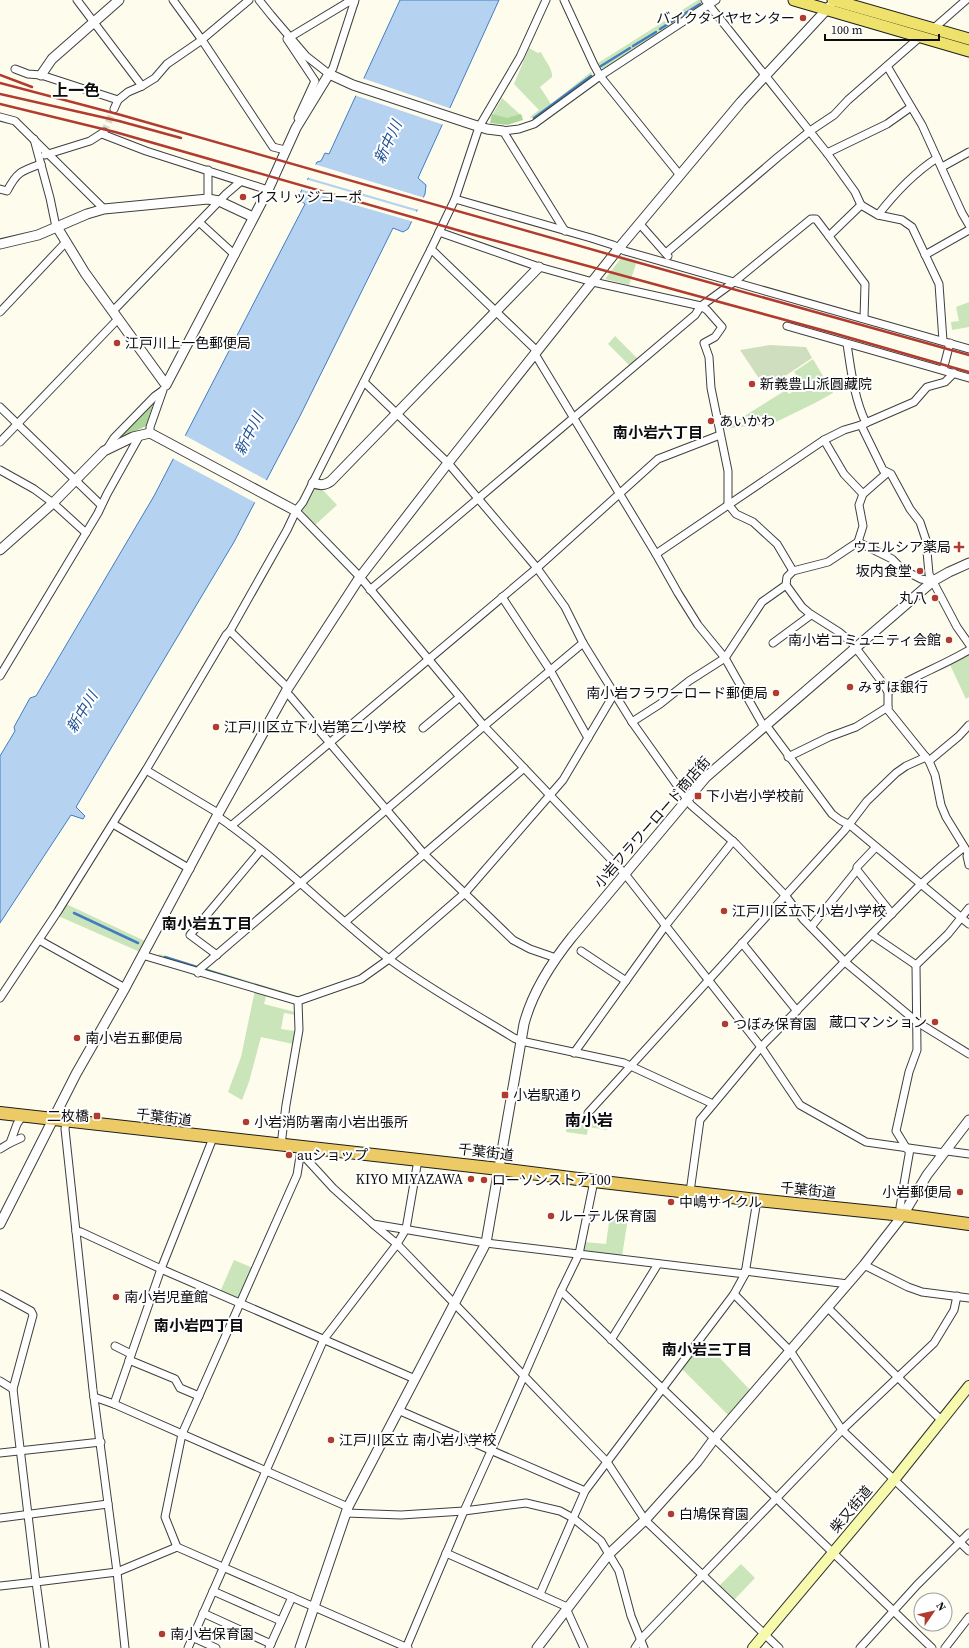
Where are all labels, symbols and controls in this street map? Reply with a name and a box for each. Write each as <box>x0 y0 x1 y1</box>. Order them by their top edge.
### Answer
place label: バイクタイヤセンター <box>656 8 795 28</box>
marker: バイクタイヤセンター <box>798 13 808 23</box>
scale bar <box>825 16 939 42</box>
text: 100 m <box>831 22 863 38</box>
district label: 上一色 <box>52 79 100 101</box>
water label: 新中川 <box>369 115 407 167</box>
place label: イスリッジコーポ <box>251 187 363 207</box>
marker: イスリッジコーポ <box>238 192 248 202</box>
place label: 江戸川上一色郵便局 <box>125 333 251 353</box>
marker: 江戸川上一色郵便局 <box>112 338 122 348</box>
place label: 新義豊山派圓藏院 <box>760 374 872 394</box>
marker: 新義豊山派圓藏院 <box>747 379 757 389</box>
water label: 新中川 <box>229 407 269 459</box>
place label: あいかわ <box>719 411 775 431</box>
marker: あいかわ <box>706 416 716 426</box>
district label: 南小岩六丁目 <box>613 422 703 443</box>
place label: ウエルシア薬局 <box>853 537 951 557</box>
marker: ウエルシア薬局 <box>954 542 964 552</box>
place label: 坂内食堂 <box>856 561 912 581</box>
marker: 坂内食堂 <box>915 566 925 576</box>
place label: 丸八 <box>899 588 927 608</box>
marker: 丸八 <box>930 593 940 603</box>
place label: 南小岩コミュニティ会館 <box>788 630 941 650</box>
marker: 南小岩コミュニティ会館 <box>944 635 954 645</box>
place label: みずほ銀行 <box>858 677 928 697</box>
marker: みずほ銀行 <box>845 682 855 692</box>
place label: 南小岩フラワーロード郵便局 <box>586 683 768 703</box>
water label: 新中川 <box>61 685 103 736</box>
marker: 南小岩フラワーロード郵便局 <box>771 688 781 698</box>
place label: 江戸川区立下小岩第二小学校 <box>224 717 406 737</box>
marker: 江戸川区立下小岩第二小学校 <box>211 722 221 732</box>
street label: 小岩フラワーロード商店街 <box>589 752 715 892</box>
place label: 下小岩小学校前 <box>706 786 804 806</box>
marker: 下小岩小学校前 <box>693 791 703 801</box>
place label: 江戸川区立下小岩小学校 <box>732 901 886 921</box>
marker: 江戸川区立下小岩小学校 <box>719 906 729 916</box>
district label: 南小岩五丁目 <box>162 913 252 934</box>
place label: 蔵口マンション <box>829 1012 927 1032</box>
place label: つぼみ保育園 <box>733 1014 817 1034</box>
marker: 蔵口マンション <box>930 1017 940 1027</box>
marker: つぼみ保育園 <box>720 1019 730 1029</box>
place label: 南小岩五郵便局 <box>85 1028 183 1048</box>
marker: 南小岩五郵便局 <box>72 1033 82 1043</box>
place label: 小岩駅通り <box>513 1085 583 1105</box>
marker: 小岩駅通り <box>500 1090 510 1100</box>
street label: 千葉街道 <box>135 1104 193 1130</box>
place label: 二枚橋 <box>47 1106 89 1126</box>
district label: 南小岩 <box>565 1109 613 1131</box>
marker: 二枚橋 <box>92 1111 102 1121</box>
place label: 小岩消防署南小岩出張所 <box>254 1112 408 1132</box>
marker: 小岩消防署南小岩出張所 <box>241 1117 251 1127</box>
street label: 千葉街道 <box>457 1139 515 1165</box>
place label: auショップ <box>297 1145 368 1165</box>
marker: auショップ <box>284 1150 294 1160</box>
place label: KIYO MIYAZAWA <box>356 1169 464 1189</box>
place label: ローソンストア100 <box>492 1170 611 1190</box>
marker: KIYO MIYAZAWA <box>466 1174 476 1184</box>
marker: ローソンストア100 <box>479 1175 489 1185</box>
street label: 千葉街道 <box>779 1177 837 1203</box>
place label: 小岩郵便局 <box>882 1182 952 1202</box>
marker: 小岩郵便局 <box>955 1187 965 1197</box>
place label: 中嶋サイクル <box>679 1192 762 1212</box>
marker: 中嶋サイクル <box>666 1197 676 1207</box>
place label: ルーテル保育園 <box>559 1206 657 1226</box>
marker: ルーテル保育園 <box>546 1211 556 1221</box>
place label: 南小岩児童館 <box>124 1287 208 1307</box>
marker: 南小岩児童館 <box>111 1292 121 1302</box>
district label: 南小岩四丁目 <box>154 1315 244 1336</box>
district label: 南小岩三丁目 <box>662 1339 752 1360</box>
place label: 江戸川区立 南小岩小学校 <box>339 1430 496 1450</box>
marker: 江戸川区立 南小岩小学校 <box>326 1435 336 1445</box>
street label: 柴又街道 <box>825 1481 877 1537</box>
place label: 白鳩保育園 <box>679 1504 749 1524</box>
marker: 白鳩保育園 <box>666 1509 676 1519</box>
north arrow <box>913 1592 953 1632</box>
text: N <box>932 1599 949 1614</box>
place label: 南小岩保育園 <box>170 1624 254 1644</box>
marker: 南小岩保育園 <box>157 1629 167 1639</box>

